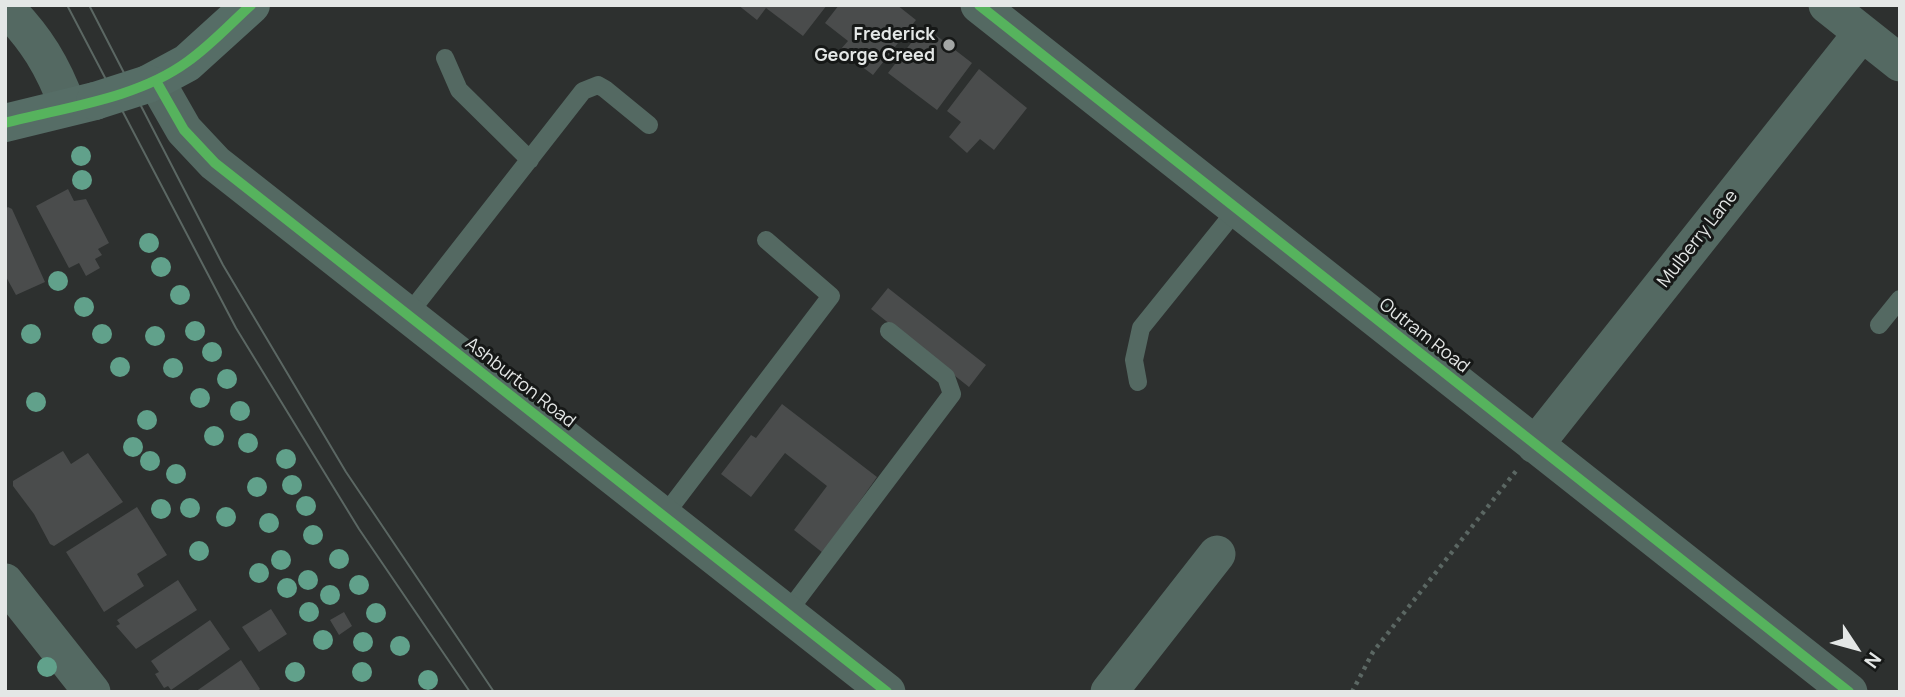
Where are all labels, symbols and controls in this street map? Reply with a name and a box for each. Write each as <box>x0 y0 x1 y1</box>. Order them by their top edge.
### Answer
place label: Frederick George Creed <box>814 24 935 66</box>
marker: Frederick George Creed <box>941 37 957 53</box>
street label: Mulberry Lane <box>1653 186 1743 292</box>
street label: Outram Road <box>1375 294 1473 378</box>
street label: Ashburton Road <box>461 333 579 433</box>
north arrow <box>1821 613 1891 683</box>
text: N <box>1858 647 1888 674</box>

